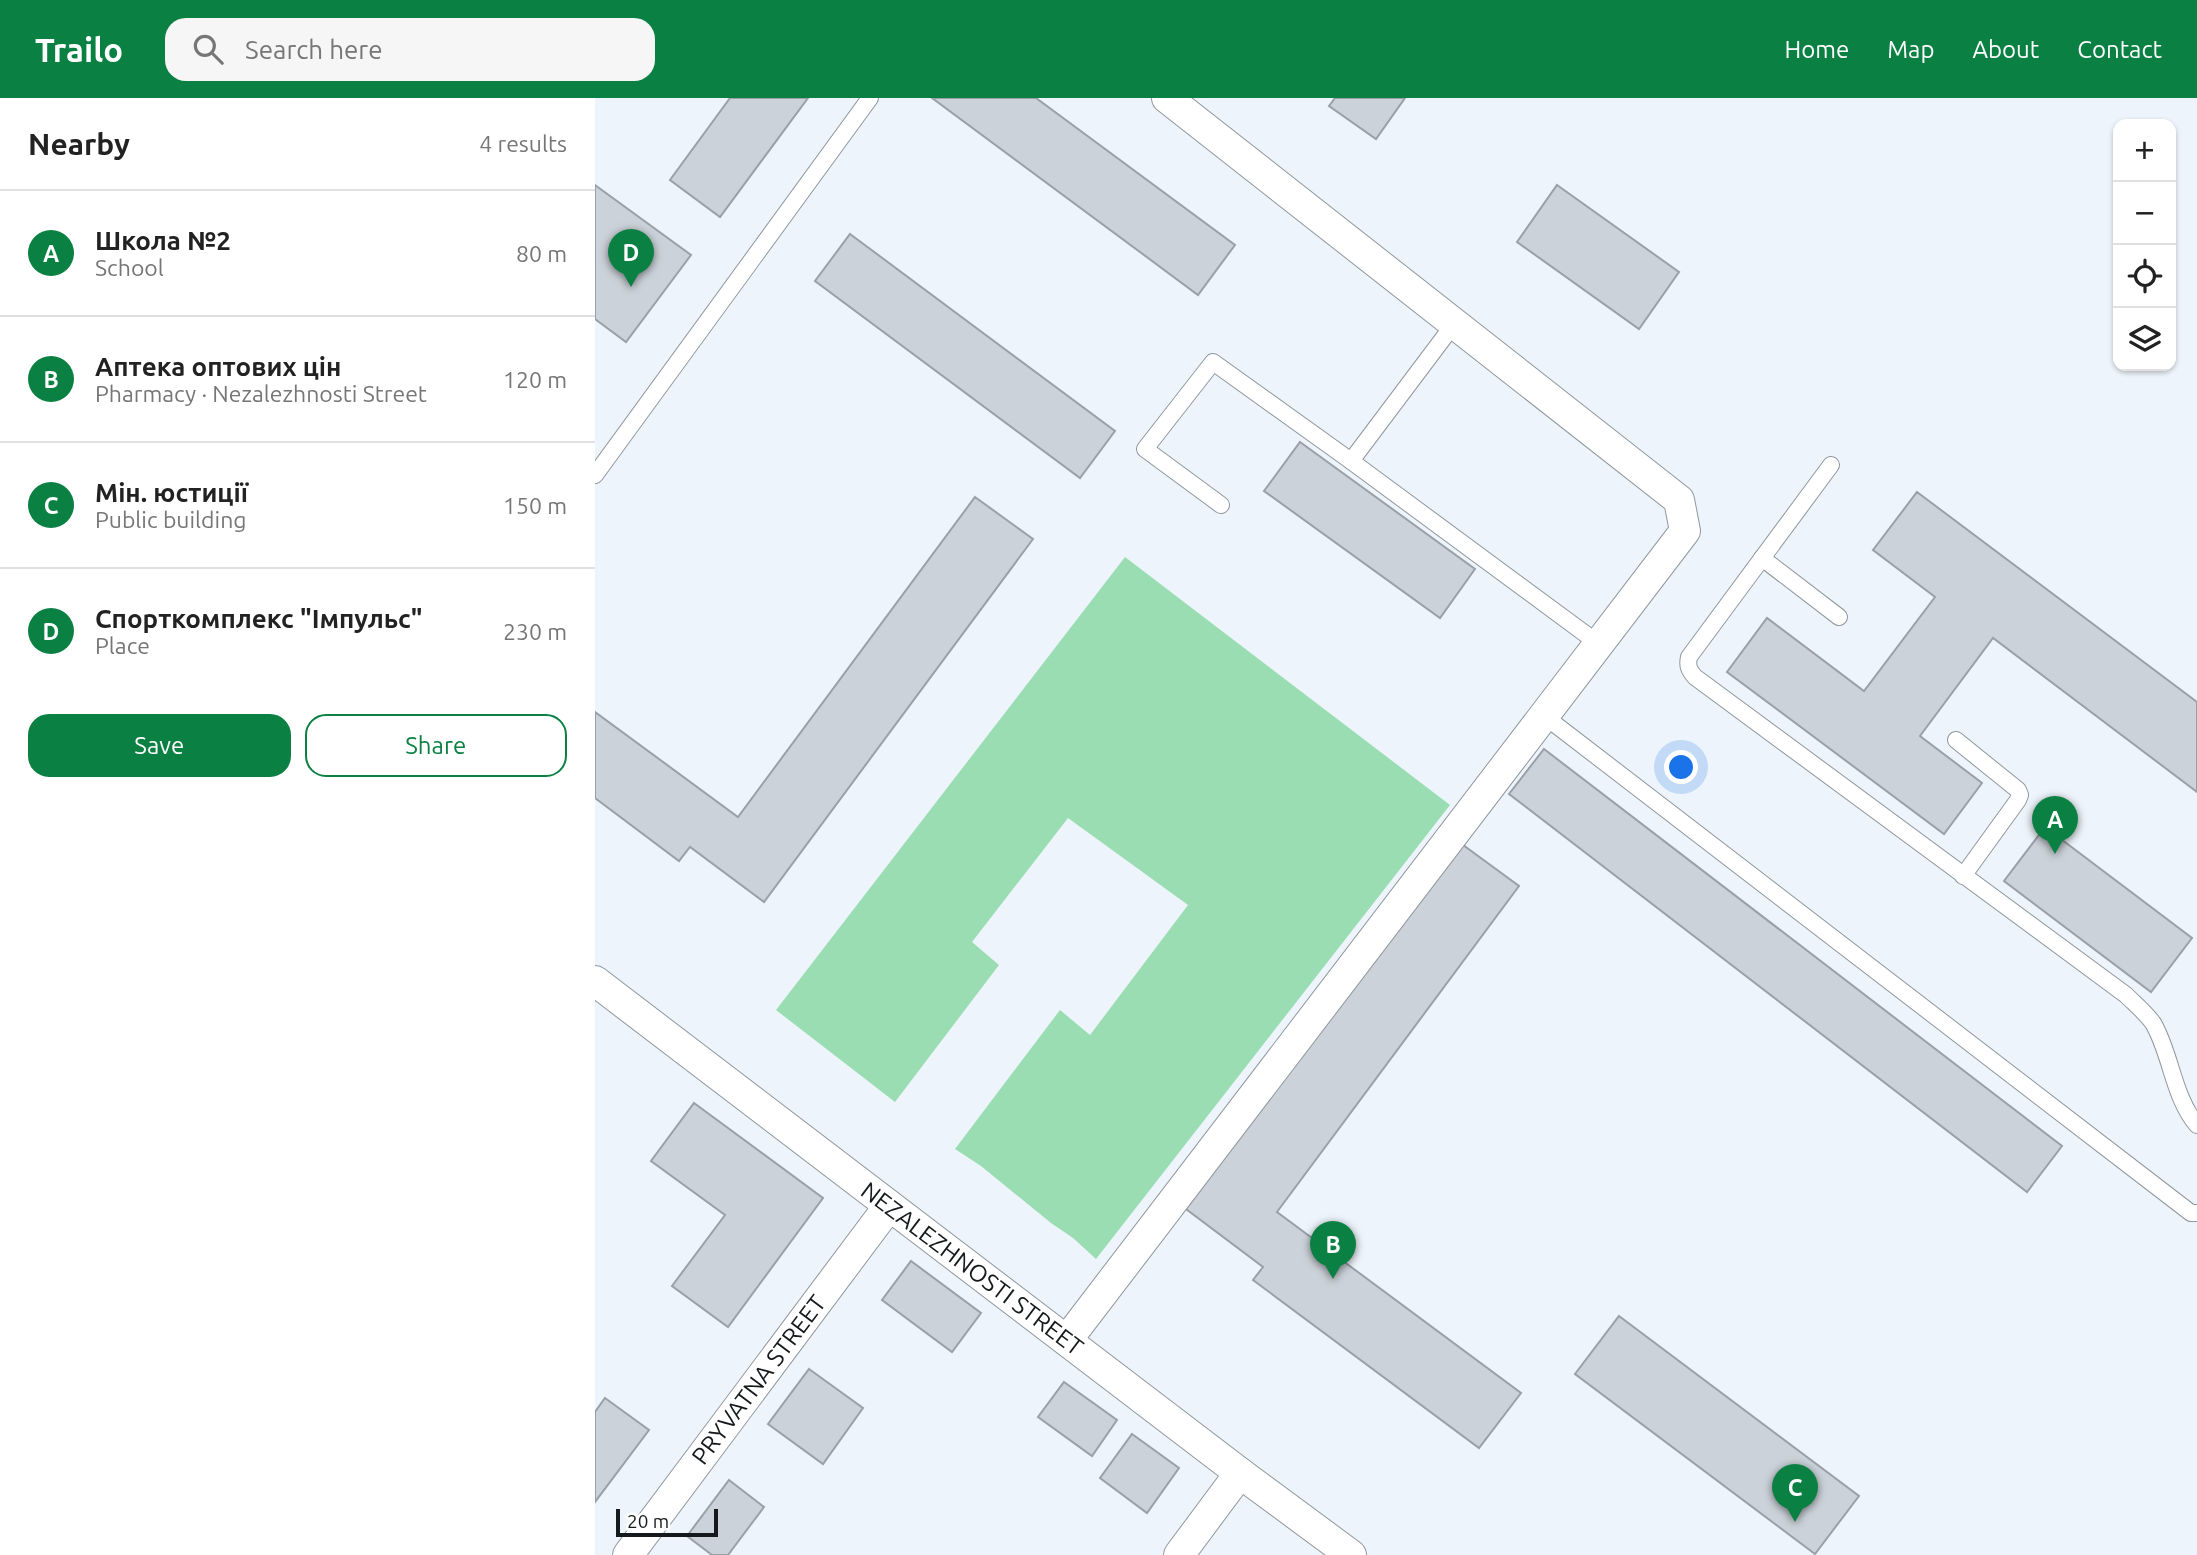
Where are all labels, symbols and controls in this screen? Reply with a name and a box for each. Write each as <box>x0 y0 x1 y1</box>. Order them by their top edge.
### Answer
search box <box>165 18 655 81</box>
icon: search <box>189 30 227 68</box>
text: Trailo <box>35 31 123 68</box>
text: Search here <box>245 35 383 64</box>
text: Home <box>1784 36 1849 63</box>
text: Map <box>1887 36 1934 63</box>
text: About <box>1972 36 2039 63</box>
text: Contact <box>2077 36 2162 63</box>
map controls <box>2113 119 2176 371</box>
button: + <box>2113 119 2176 182</box>
text: Nearby <box>28 127 130 161</box>
text: 4 results <box>479 131 567 156</box>
button: − <box>2113 182 2176 245</box>
text: Школа №2 <box>95 226 231 255</box>
pin: D <box>608 229 654 287</box>
text: A <box>43 241 59 266</box>
text: 80 m <box>516 241 567 266</box>
button: locate <box>2113 245 2176 308</box>
text: School <box>95 255 164 280</box>
button: layers <box>2113 308 2176 371</box>
text: Аптека оптових цін <box>95 352 341 381</box>
text: B <box>43 367 59 392</box>
text: 120 m <box>503 367 567 392</box>
text: Pharmacy · Nezalezhnosti Street <box>95 381 427 406</box>
text: Мін. юстиції <box>95 478 248 507</box>
text: C <box>44 493 58 518</box>
text: 150 m <box>503 493 567 518</box>
text: Public building <box>95 507 247 532</box>
text: Спорткомплекс "Імпульс" <box>95 604 423 633</box>
text: D <box>43 619 59 644</box>
text: 230 m <box>503 619 567 644</box>
text: Place <box>95 633 150 658</box>
button: Save <box>28 714 291 777</box>
button: Share <box>305 714 567 777</box>
your location <box>1664 750 1698 784</box>
pin: A <box>2032 796 2078 854</box>
street label: NEZALEZHNOSTI STREET <box>856 1176 1089 1361</box>
pin: B <box>1310 1221 1356 1279</box>
street label: PRYVATNA STREET <box>686 1290 831 1470</box>
pin: C <box>1772 1464 1818 1522</box>
scale bar <box>616 1506 717 1538</box>
text: 20 m <box>627 1510 669 1532</box>

